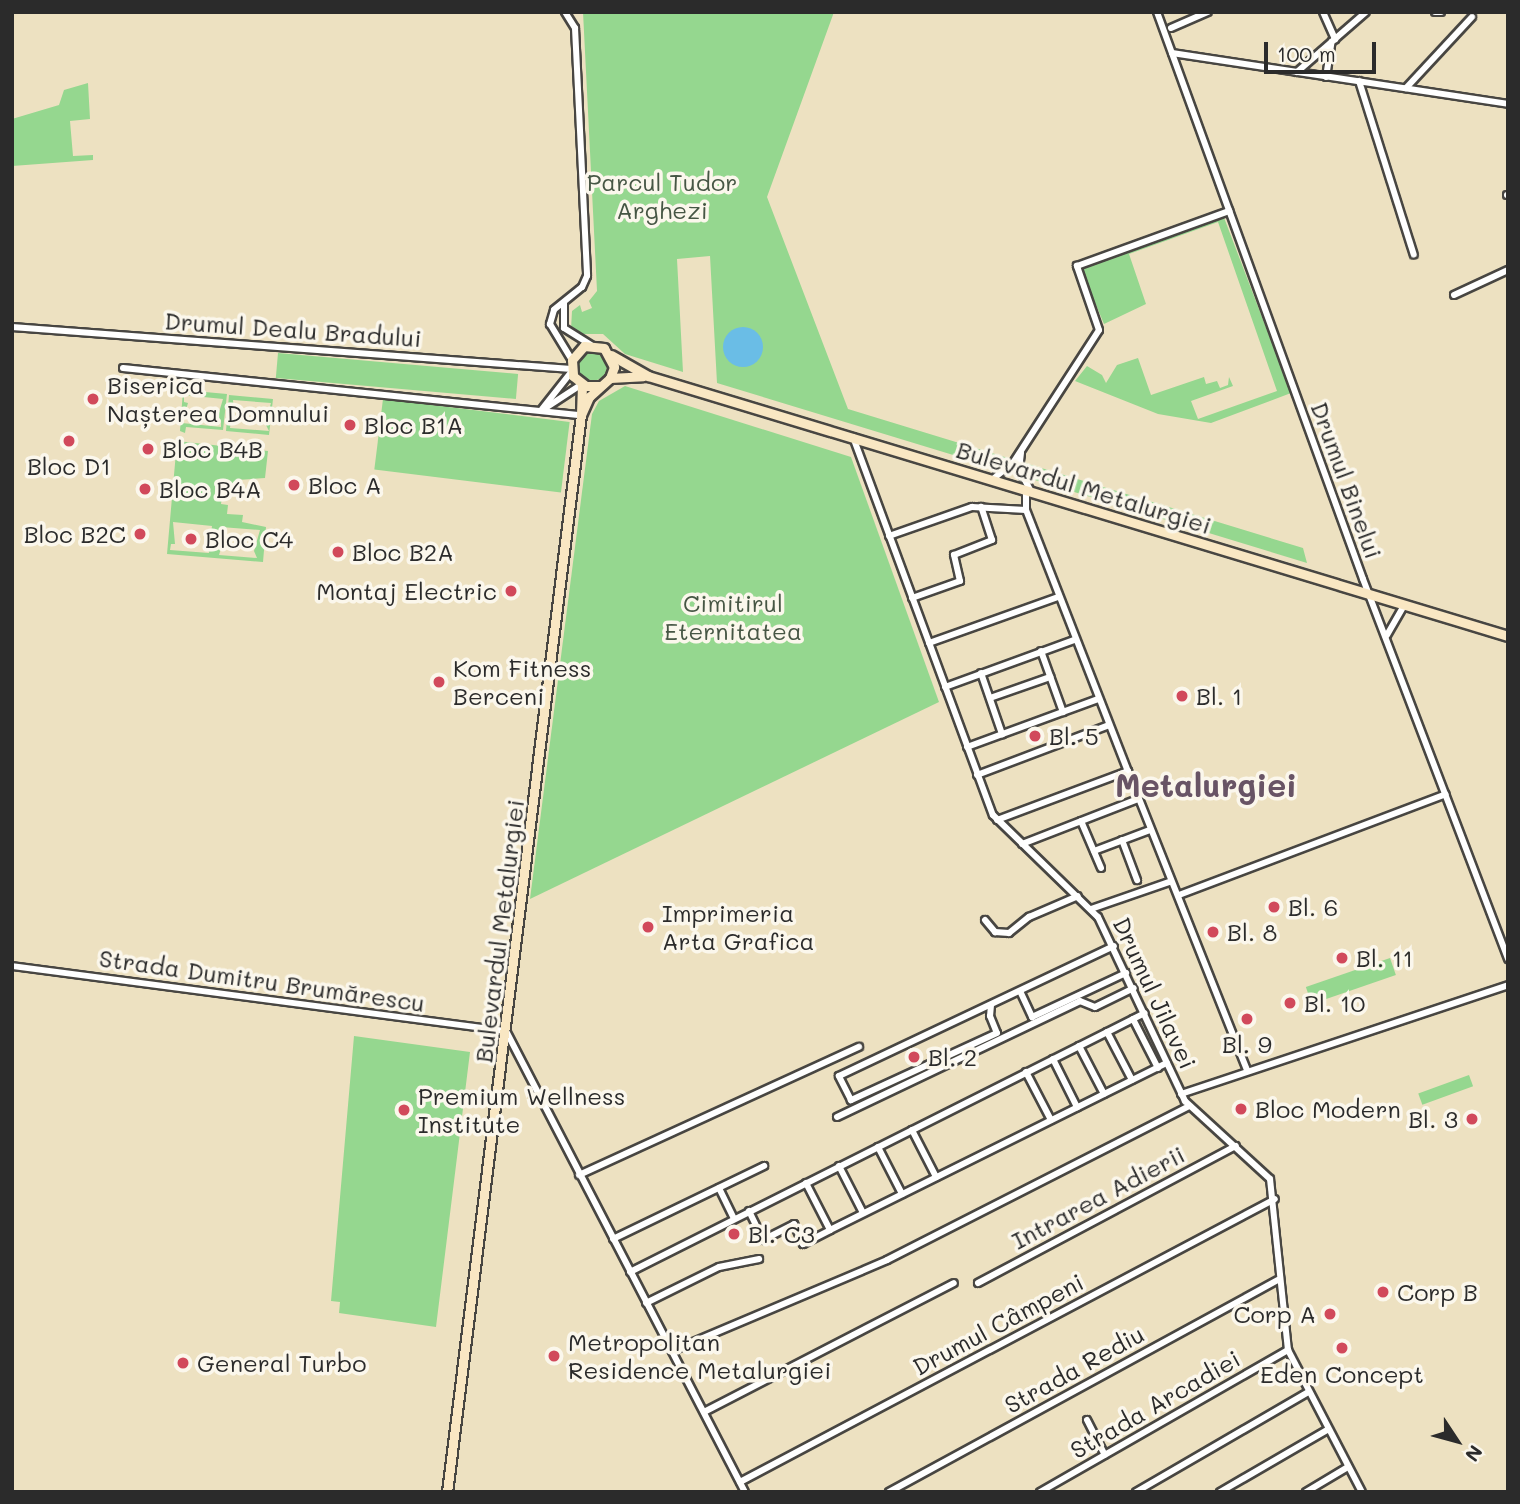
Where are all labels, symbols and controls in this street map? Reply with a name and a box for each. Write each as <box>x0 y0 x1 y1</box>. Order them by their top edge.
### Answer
scale bar <box>1268 28 1380 72</box>
text: 100 m <box>1277 40 1336 67</box>
park label: Parcul Tudor Arghezi <box>587 168 737 224</box>
street label: Drumul Dealu Bradului <box>164 306 422 352</box>
place label: Biserica Nașterea Domnului <box>107 371 329 427</box>
marker: Biserica Nașterea Domnului <box>85 391 101 407</box>
street label: Drumul Binelui <box>1305 398 1389 562</box>
place label: Bloc B1A <box>364 411 463 439</box>
marker: Bloc B1A <box>342 417 358 433</box>
marker: Bloc D1 <box>61 433 77 449</box>
place label: Bloc B4B <box>162 435 263 463</box>
street label: Bulevardul Metalurgiei <box>953 435 1215 539</box>
marker: Bloc B4B <box>140 441 156 457</box>
place label: Bloc D1 <box>27 452 111 480</box>
place label: Bloc A <box>308 471 382 499</box>
place label: Bloc B4A <box>159 475 262 503</box>
marker: Bloc A <box>286 477 302 493</box>
marker: Bloc B4A <box>137 481 153 497</box>
place label: Bloc B2C <box>24 520 126 548</box>
place label: Bloc C4 <box>205 525 293 553</box>
marker: Bloc B2C <box>132 526 148 542</box>
marker: Bloc C4 <box>183 531 199 547</box>
place label: Bloc B2A <box>352 538 454 566</box>
marker: Bloc B2A <box>330 544 346 560</box>
place label: Montaj Electric <box>316 577 497 605</box>
marker: Montaj Electric <box>503 583 519 599</box>
park label: Cimitirul Eternitatea <box>664 589 802 645</box>
place label: Kom Fitness Berceni <box>453 654 591 710</box>
marker: Kom Fitness Berceni <box>431 674 447 690</box>
place label: Bl. 1 <box>1196 682 1242 710</box>
marker: Bl. 1 <box>1174 688 1190 704</box>
place label: Bl. 5 <box>1049 722 1099 750</box>
marker: Bl. 5 <box>1027 728 1043 744</box>
district label: Metalurgiei <box>1115 765 1297 803</box>
street label: Bulevardul Metalurgiei <box>469 798 529 1064</box>
place label: Bl. 6 <box>1288 893 1338 921</box>
place label: Imprimeria Arta Grafica <box>662 899 814 955</box>
marker: Bl. 6 <box>1266 899 1282 915</box>
street label: Drumul Jilavei <box>1107 913 1203 1073</box>
place label: Bl. 8 <box>1227 918 1277 946</box>
marker: Imprimeria Arta Grafica <box>640 919 656 935</box>
marker: Bl. 8 <box>1205 924 1221 940</box>
street label: Strada Dumitru Brumărescu <box>97 943 427 1017</box>
place label: Bl. 11 <box>1356 944 1413 972</box>
marker: Bl. 11 <box>1334 950 1350 966</box>
place label: Bl. 10 <box>1304 989 1365 1017</box>
marker: Bl. 10 <box>1282 995 1298 1011</box>
marker: Bl. 9 <box>1239 1011 1255 1027</box>
place label: Bl. 9 <box>1222 1030 1272 1058</box>
place label: Bl. 2 <box>928 1043 977 1071</box>
marker: Bl. 2 <box>906 1049 922 1065</box>
place label: Premium Wellness Institute <box>418 1082 625 1138</box>
place label: Bloc Modern <box>1255 1095 1401 1123</box>
marker: Bloc Modern <box>1233 1101 1249 1117</box>
marker: Premium Wellness Institute <box>396 1102 412 1118</box>
place label: Bl. 3 <box>1408 1105 1458 1133</box>
marker: Bl. 3 <box>1464 1111 1480 1127</box>
street label: Intrarea Adierii <box>1007 1139 1189 1255</box>
place label: Bl. C3 <box>748 1220 815 1248</box>
marker: Bl. C3 <box>726 1226 742 1242</box>
street label: Drumul Câmpeni <box>908 1267 1088 1381</box>
place label: Corp B <box>1397 1278 1478 1306</box>
marker: Corp B <box>1375 1284 1391 1300</box>
place label: Corp A <box>1233 1300 1316 1328</box>
marker: Corp A <box>1322 1306 1338 1322</box>
street label: Strada Rediu <box>999 1319 1149 1419</box>
place label: Metropolitan Residence Metalurgiei <box>568 1328 831 1384</box>
marker: Eden Concept <box>1334 1340 1350 1356</box>
street label: Strada Arcadiei <box>1065 1344 1245 1464</box>
marker: Metropolitan Residence Metalurgiei <box>546 1348 562 1364</box>
place label: General Turbo <box>197 1349 367 1377</box>
marker: General Turbo <box>175 1355 191 1371</box>
place label: Eden Concept <box>1260 1360 1424 1388</box>
north arrow <box>1422 1406 1492 1476</box>
text: N <box>1460 1440 1489 1467</box>

